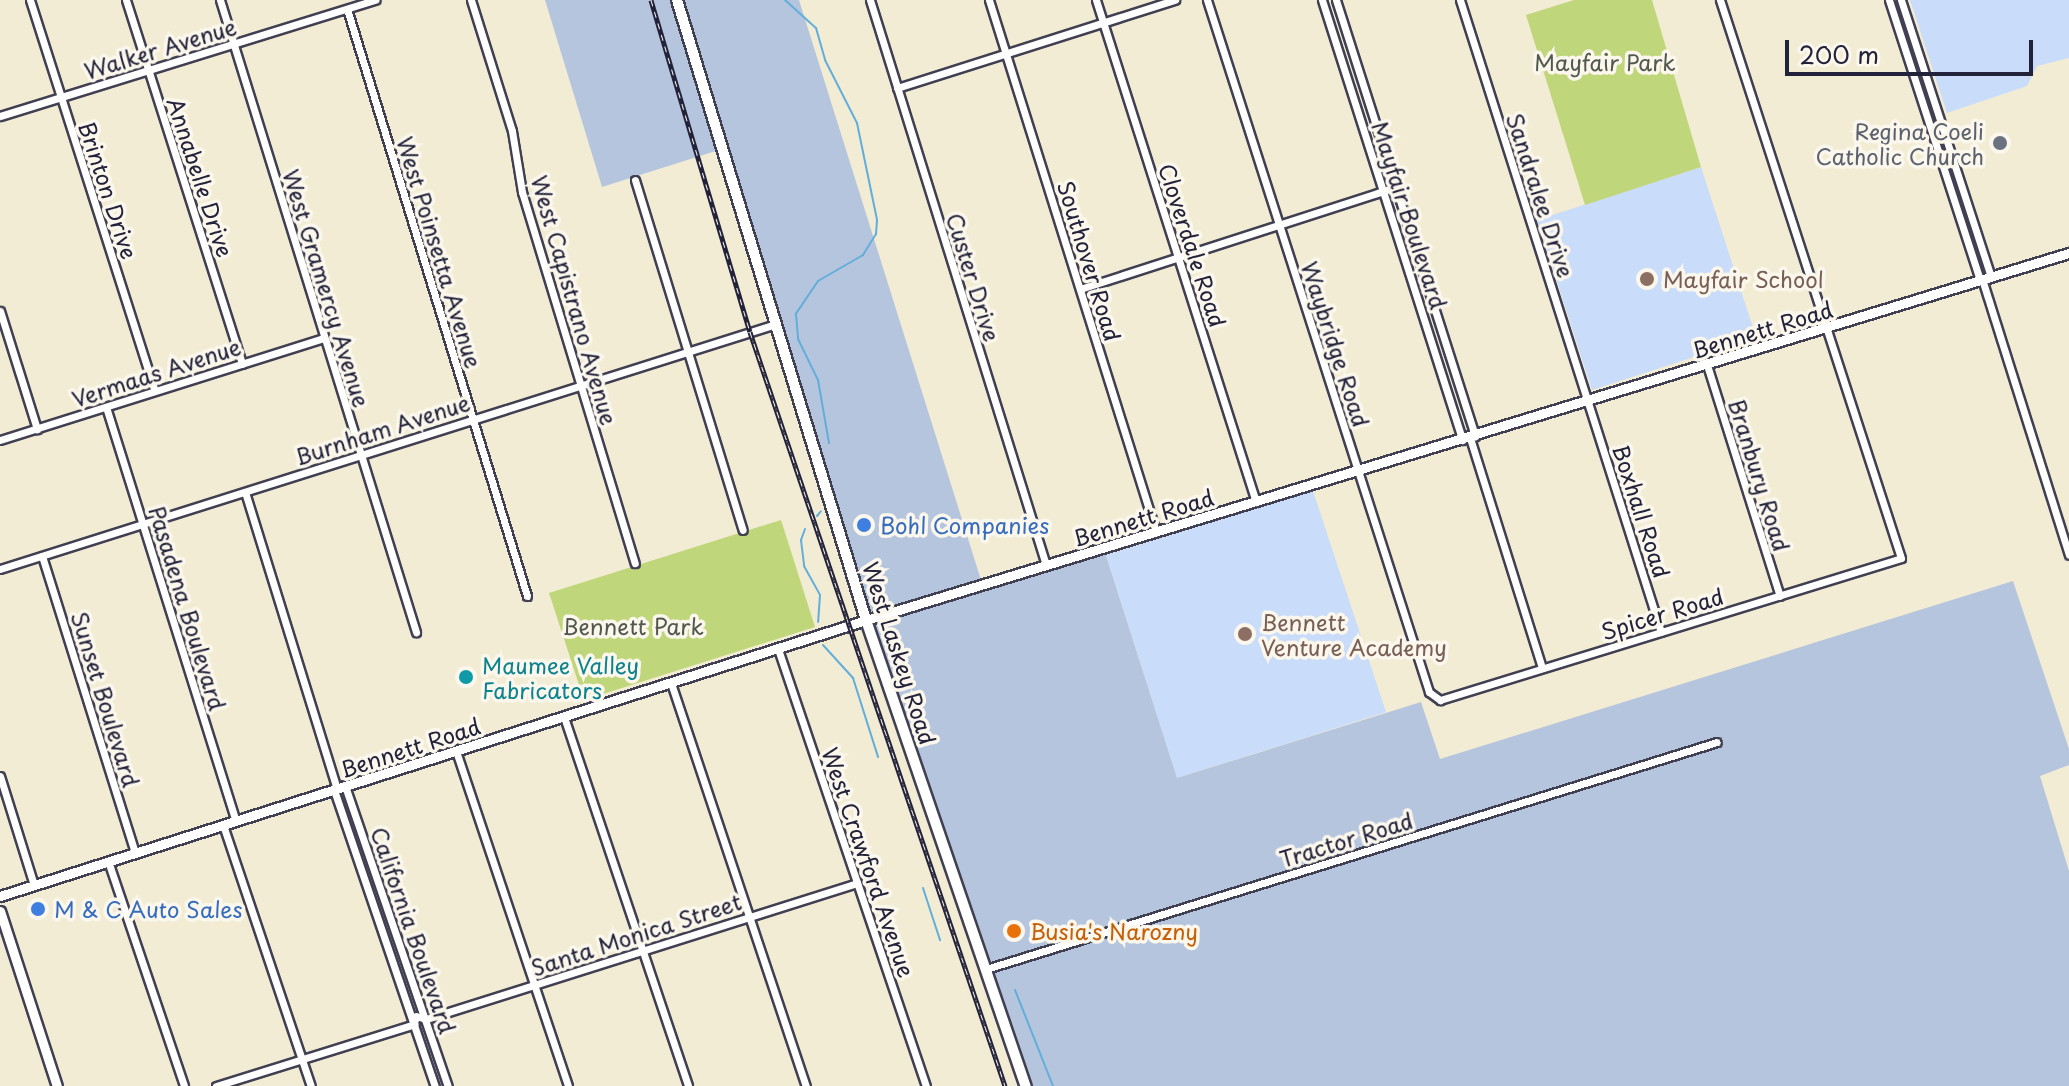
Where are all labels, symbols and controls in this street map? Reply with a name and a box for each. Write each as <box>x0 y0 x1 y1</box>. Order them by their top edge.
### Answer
street label: Walker Avenue <box>80 12 240 84</box>
scale bar <box>1789 24 2037 74</box>
text: 200 m <box>1799 36 1879 72</box>
park label: Mayfair Park <box>1534 49 1676 75</box>
street label: Annabelle Drive <box>162 93 240 261</box>
street label: Sandralee Drive <box>1502 109 1580 281</box>
street label: Mayfair Boulevard <box>1367 117 1453 313</box>
place label: Regina Coeli Catholic Church <box>1814 117 1984 168</box>
street label: Brinton Drive <box>74 118 144 262</box>
street label: West Poinsetta Avenue <box>392 134 488 370</box>
marker: Regina Coeli Catholic Church <box>1991 134 2009 152</box>
street label: Cloverdale Road <box>1154 159 1232 331</box>
street label: West Gramercy Avenue <box>278 166 376 410</box>
street label: West Capistrano Avenue <box>527 172 623 428</box>
street label: Southover Road <box>1053 177 1127 345</box>
street label: Custer Drive <box>942 209 1006 345</box>
street label: Waybridge Road <box>1297 257 1375 431</box>
place label: Mayfair School <box>1663 266 1824 292</box>
marker: Mayfair School <box>1638 270 1656 288</box>
street label: Bennett Road <box>1689 295 1835 363</box>
street label: Vermaas Avenue <box>69 333 243 411</box>
street label: Burnham Avenue <box>292 388 472 470</box>
street label: Branbury Road <box>1724 395 1796 555</box>
street label: Boxhall Road <box>1608 441 1676 581</box>
street label: Bennett Road <box>1070 483 1216 551</box>
street label: Pasadena Boulevard <box>144 503 232 713</box>
place label: Bohl Companies <box>880 512 1050 538</box>
marker: Bohl Companies <box>855 516 873 534</box>
street label: West Laskey Road <box>858 559 942 747</box>
street label: Spicer Road <box>1597 582 1727 644</box>
street label: Sunset Boulevard <box>67 607 145 791</box>
place label: Bennett Venture Academy <box>1261 608 1449 660</box>
park label: Bennett Park <box>563 613 703 639</box>
marker: Bennett Venture Academy <box>1236 625 1254 643</box>
place label: Maumee Valley Fabricators <box>482 651 642 702</box>
marker: Maumee Valley Fabricators <box>457 668 475 686</box>
street label: Bennett Road <box>337 712 483 782</box>
street label: West Crawford Avenue <box>817 744 921 980</box>
street label: Tractor Road <box>1276 806 1416 872</box>
street label: California Boulevard <box>366 823 462 1037</box>
street label: Santa Monica Street <box>527 887 745 981</box>
place label: M & C Auto Sales <box>54 896 245 922</box>
marker: M & C Auto Sales <box>29 900 47 918</box>
place label: Busia's Narozny <box>1030 918 1198 944</box>
marker: Busia's Narozny <box>1005 922 1023 940</box>

